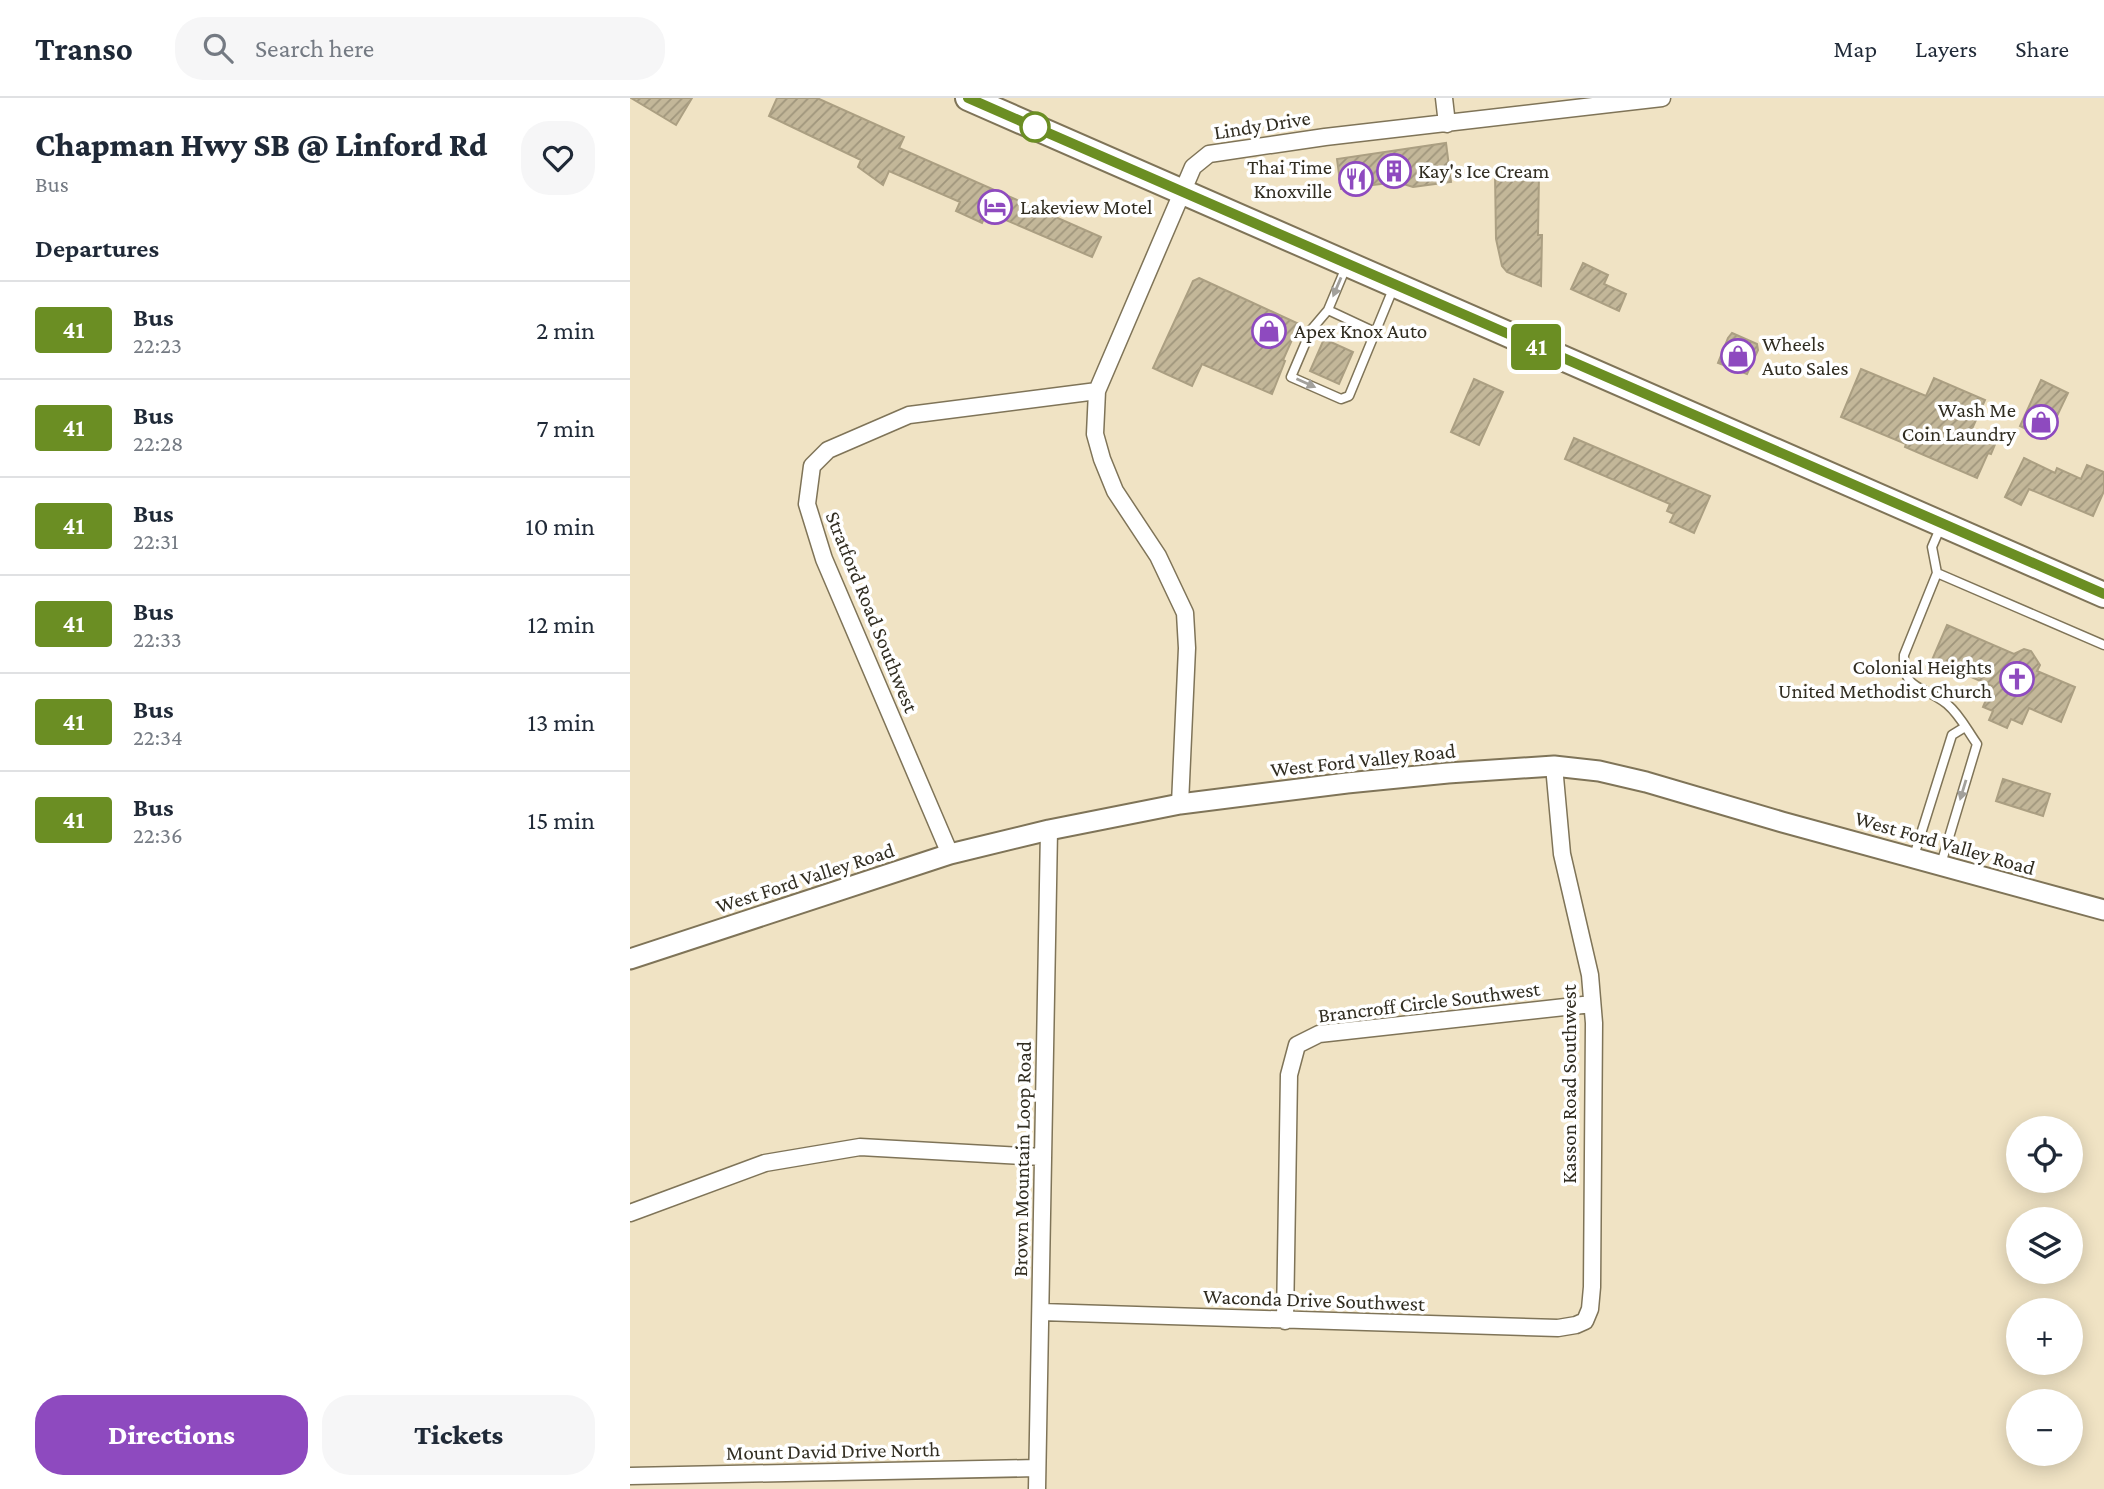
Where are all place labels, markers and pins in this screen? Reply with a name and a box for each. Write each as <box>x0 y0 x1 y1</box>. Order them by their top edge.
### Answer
unlabelled marker <box>1020 112 1050 142</box>
building icon: Kay's Ice Cream <box>1375 152 1413 190</box>
place label: Thai Time Knoxville <box>1247 155 1332 203</box>
place label: Kay's Ice Cream <box>1418 159 1550 183</box>
restaurant icon: Thai Time Knoxville <box>1337 160 1375 198</box>
hotel icon: Lakeview Motel <box>976 188 1014 226</box>
place label: Lakeview Motel <box>1020 195 1152 219</box>
shop icon: Apex Knox Auto <box>1250 312 1288 350</box>
place label: Apex Knox Auto <box>1294 319 1427 343</box>
place label: Wheels Auto Sales <box>1762 332 1849 380</box>
shop icon: Wheels Auto Sales <box>1719 337 1757 375</box>
place label: Wash Me Coin Laundry <box>1902 398 2016 446</box>
shop icon: Wash Me Coin Laundry <box>2022 403 2060 441</box>
place label: Colonial Heights United Methodist Church <box>1778 655 1992 703</box>
church icon: Colonial Heights United Methodist Church <box>1998 660 2036 698</box>

